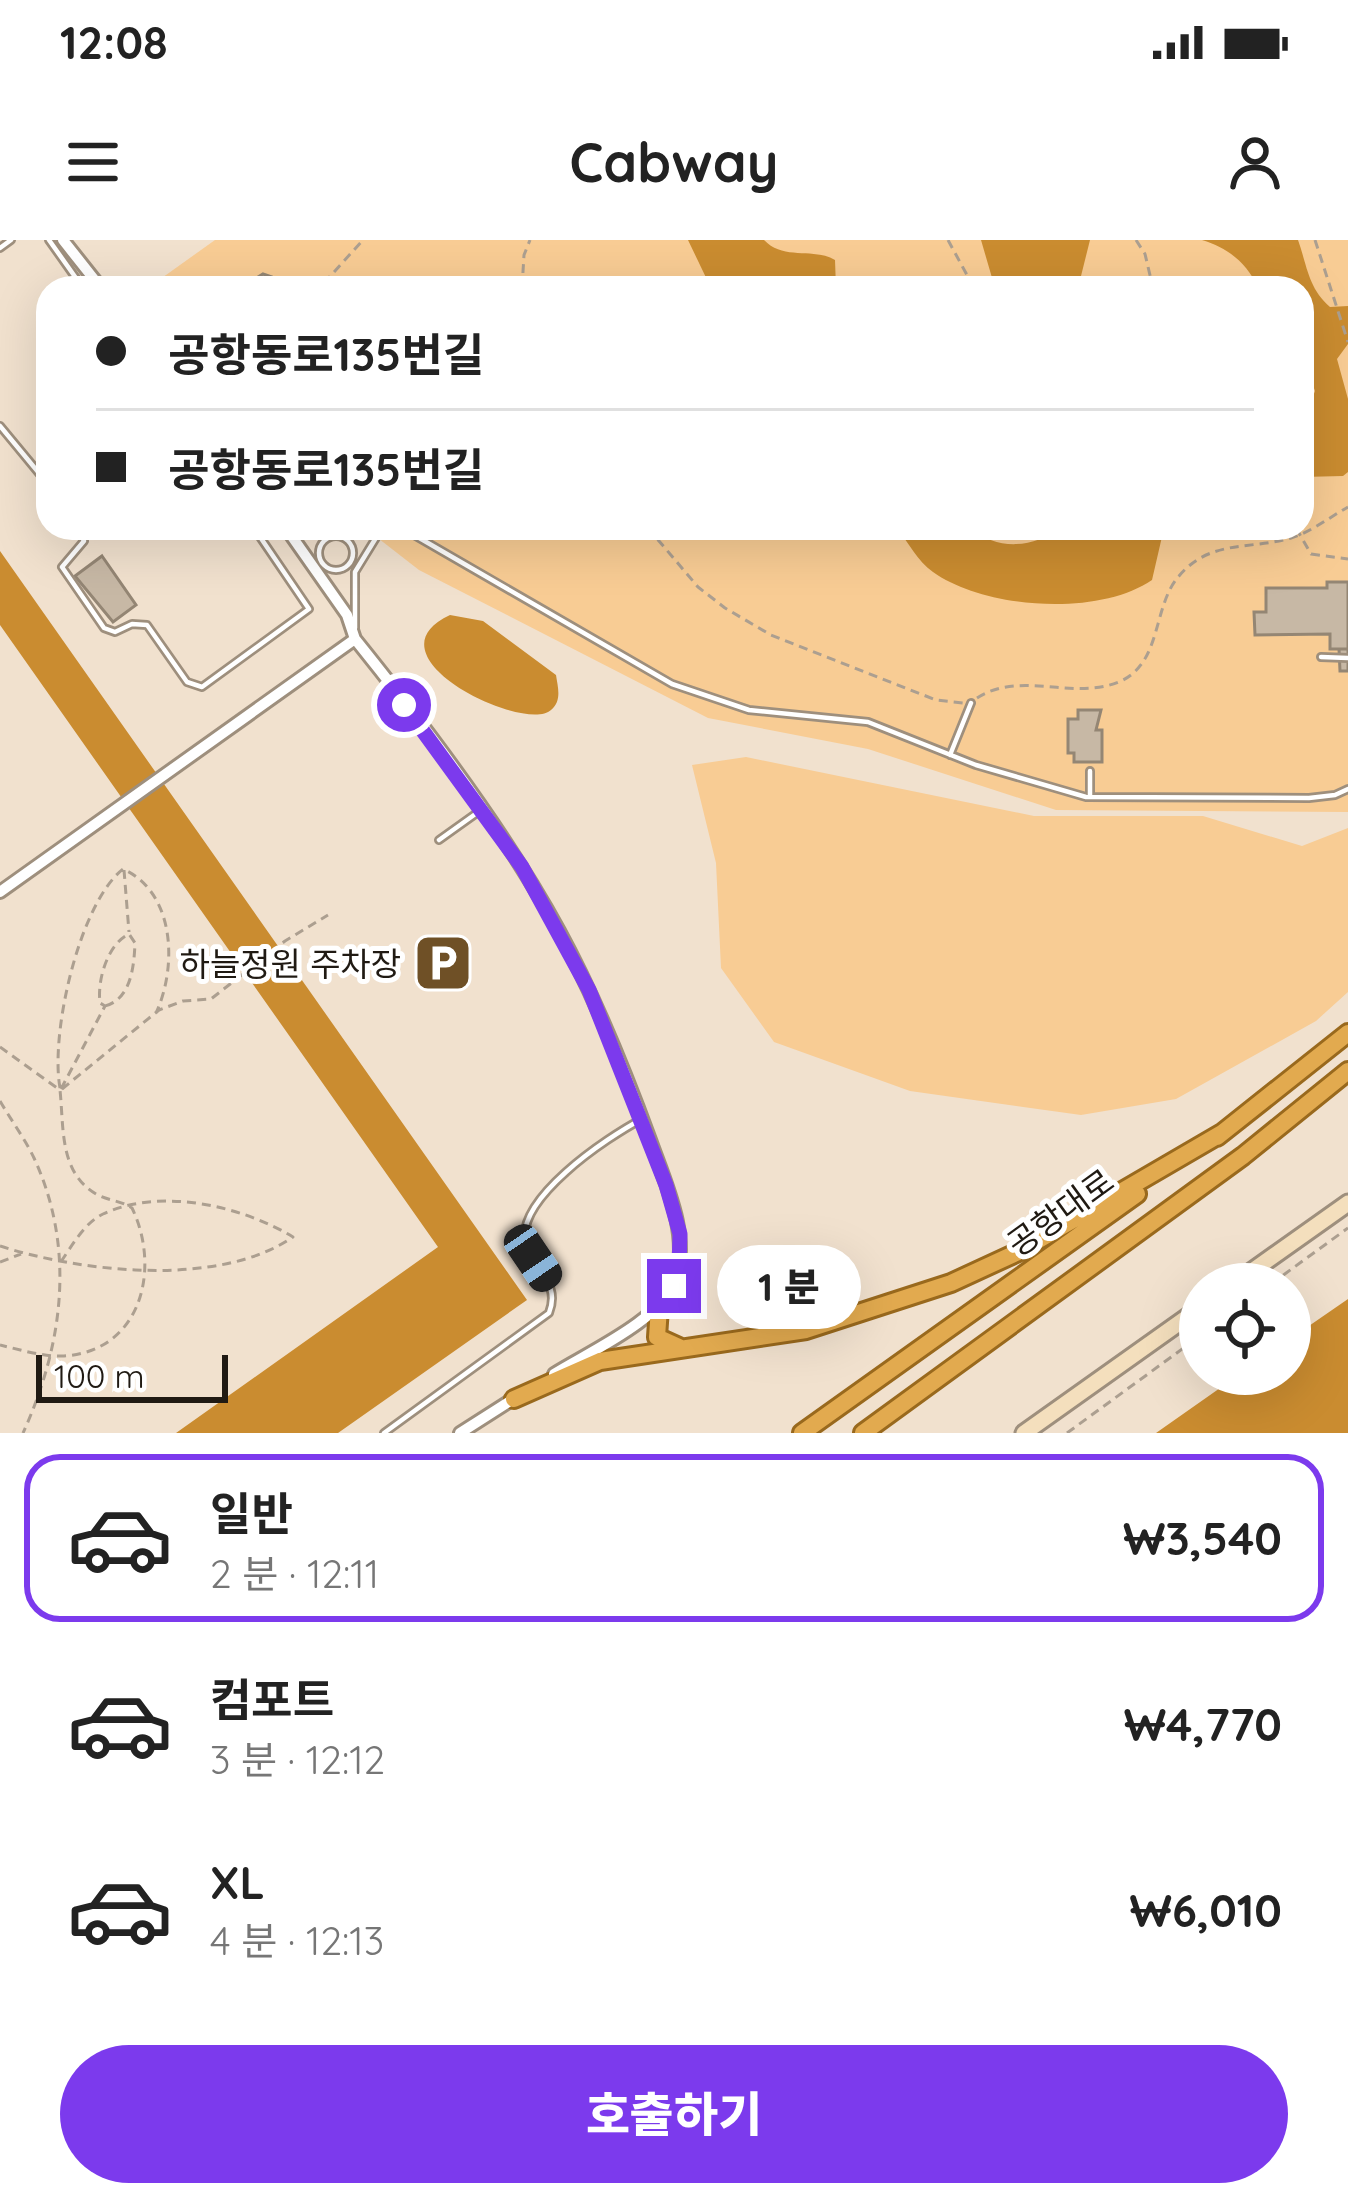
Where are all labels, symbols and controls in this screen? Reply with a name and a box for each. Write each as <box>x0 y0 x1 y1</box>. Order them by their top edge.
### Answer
text: 12:08 <box>60 14 168 70</box>
text: Cabway <box>570 128 778 196</box>
icon: menu <box>60 129 126 195</box>
icon: person <box>1222 129 1288 195</box>
text: 공항동로135번길 <box>168 326 484 382</box>
text: 공항동로135번길 <box>168 441 484 497</box>
route start <box>377 678 431 732</box>
parking icon: 하늘정원 주차장 <box>412 932 474 994</box>
place label: 하늘정원 주차장 <box>179 943 401 984</box>
street label: 공항대로 <box>999 1160 1121 1264</box>
car <box>498 1218 568 1298</box>
callout: 1 분 <box>716 1244 860 1328</box>
route end <box>647 1259 701 1313</box>
text: 1 분 <box>758 1262 820 1311</box>
map controls <box>1179 1263 1311 1395</box>
button: locate <box>1179 1263 1311 1395</box>
scale bar <box>36 1349 228 1402</box>
text: 100 m <box>54 1355 145 1396</box>
icon: car <box>66 1484 174 1592</box>
text: 일반 <box>210 1485 293 1541</box>
text: ₩3,540 <box>1123 1510 1282 1566</box>
text: 2 분 · 12:11 <box>210 1549 379 1598</box>
icon: car <box>66 1670 174 1778</box>
text: 컴포트 <box>210 1671 334 1727</box>
text: ₩4,770 <box>1124 1696 1282 1752</box>
text: 3 분 · 12:12 <box>210 1735 385 1784</box>
text: XL <box>210 1854 265 1910</box>
icon: car <box>66 1856 174 1964</box>
text: ₩6,010 <box>1130 1882 1282 1938</box>
text: 4 분 · 12:13 <box>210 1916 384 1965</box>
button: 호출하기 <box>60 2045 1288 2183</box>

